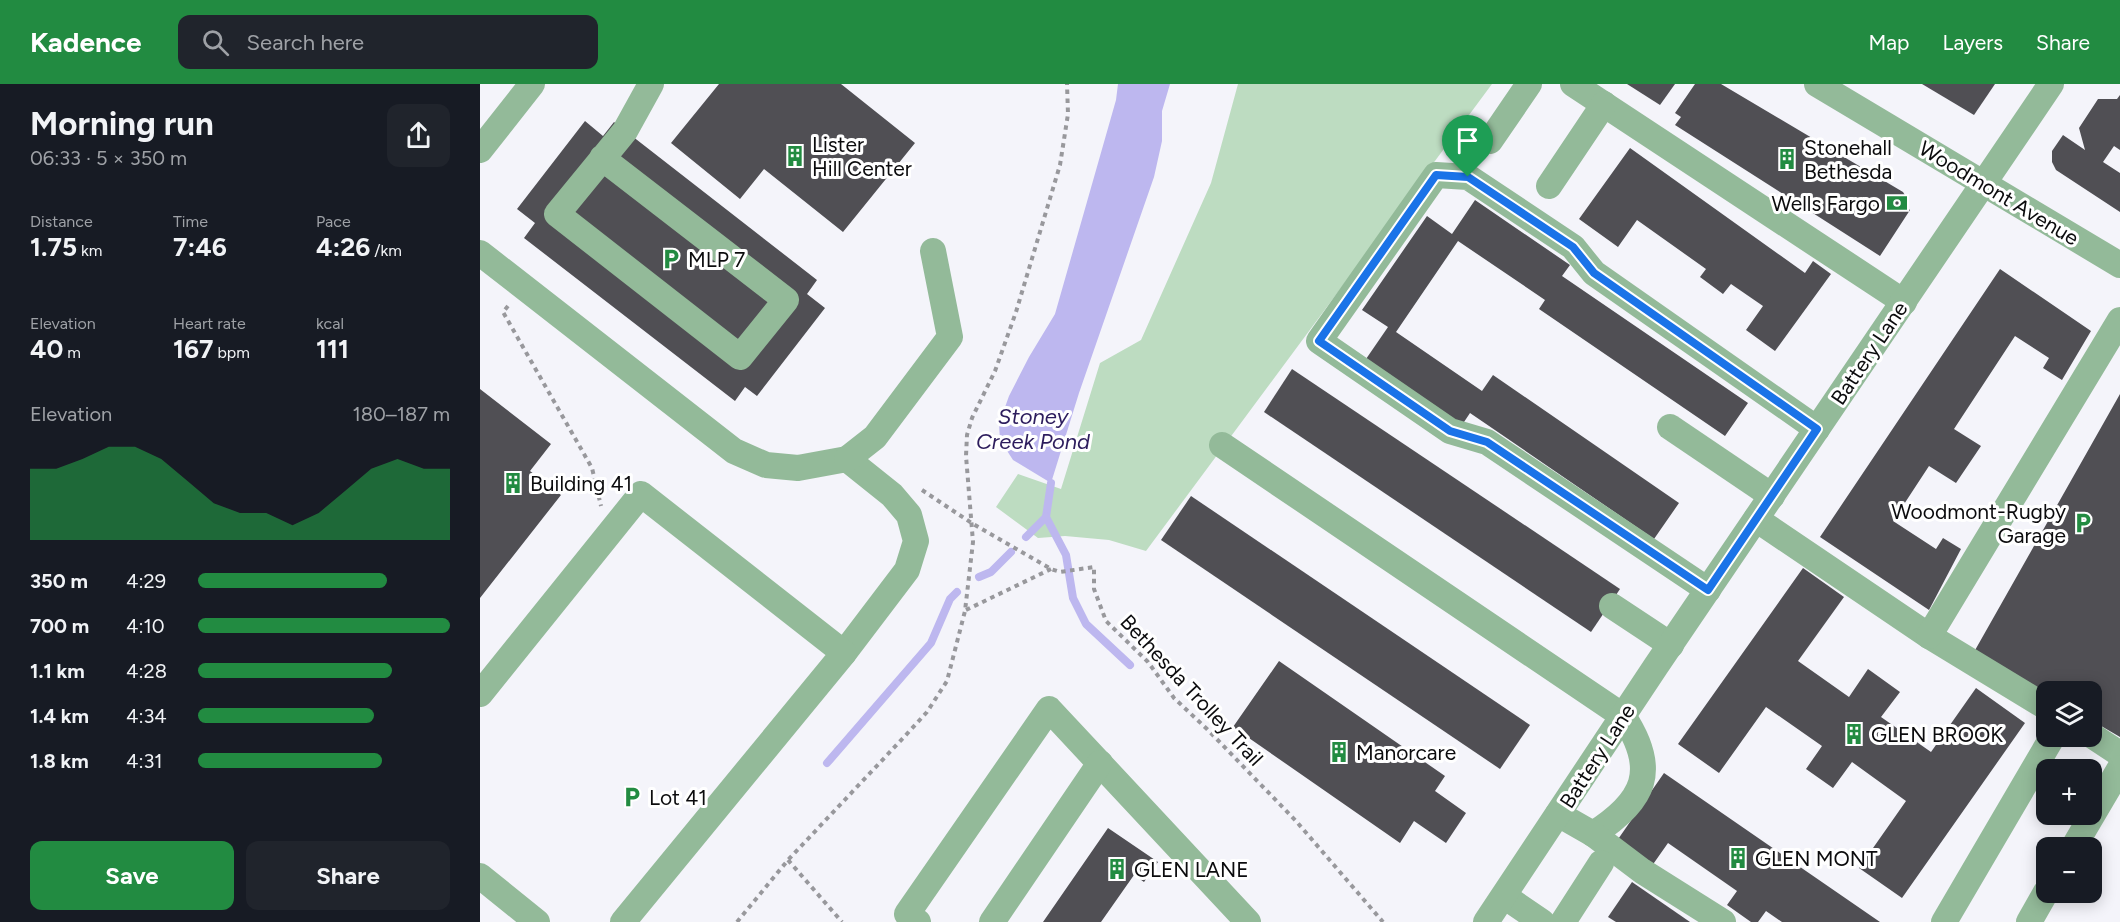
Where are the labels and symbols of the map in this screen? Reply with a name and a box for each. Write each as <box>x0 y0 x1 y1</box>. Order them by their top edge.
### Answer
pin <box>1442 115 1493 177</box>
place label: Lister Hill Center <box>812 132 912 181</box>
place label: Stonehall Bethesda <box>1804 135 1892 184</box>
street label: Woodmont Avenue <box>1915 135 2083 251</box>
building icon: Lister Hill Center <box>783 144 807 168</box>
building icon: Stonehall Bethesda <box>1775 147 1799 171</box>
place label: Wells Fargo <box>1771 191 1880 216</box>
bank icon: Wells Fargo <box>1885 191 1909 215</box>
parking icon: MLP 7 <box>659 247 683 271</box>
place label: MLP 7 <box>688 247 745 272</box>
street label: Battery Lane <box>1825 297 1913 409</box>
water label: Stoney Creek Pond <box>976 403 1091 455</box>
building icon: Building 41 <box>501 471 525 495</box>
place label: Building 41 <box>530 471 632 496</box>
place label: Woodmont-Rugby Garage <box>1891 499 2066 548</box>
parking icon: Woodmont-Rugby Garage <box>2071 511 2095 535</box>
street label: Bethesda Trolley Trail <box>1115 609 1269 771</box>
street label: Battery Lane <box>1554 699 1640 813</box>
building icon: GLEN BROOK <box>1842 722 1866 746</box>
place label: GLEN BROOK <box>1871 722 2003 747</box>
building icon: Manorcare <box>1327 740 1351 764</box>
place label: Manorcare <box>1356 740 1456 765</box>
parking icon: Lot 41 <box>620 785 644 809</box>
place label: Lot 41 <box>649 785 707 810</box>
building icon: GLEN MONT <box>1726 846 1750 870</box>
place label: GLEN MONT <box>1755 846 1878 871</box>
building icon: GLEN LANE <box>1105 857 1129 881</box>
place label: GLEN LANE <box>1134 857 1249 882</box>

